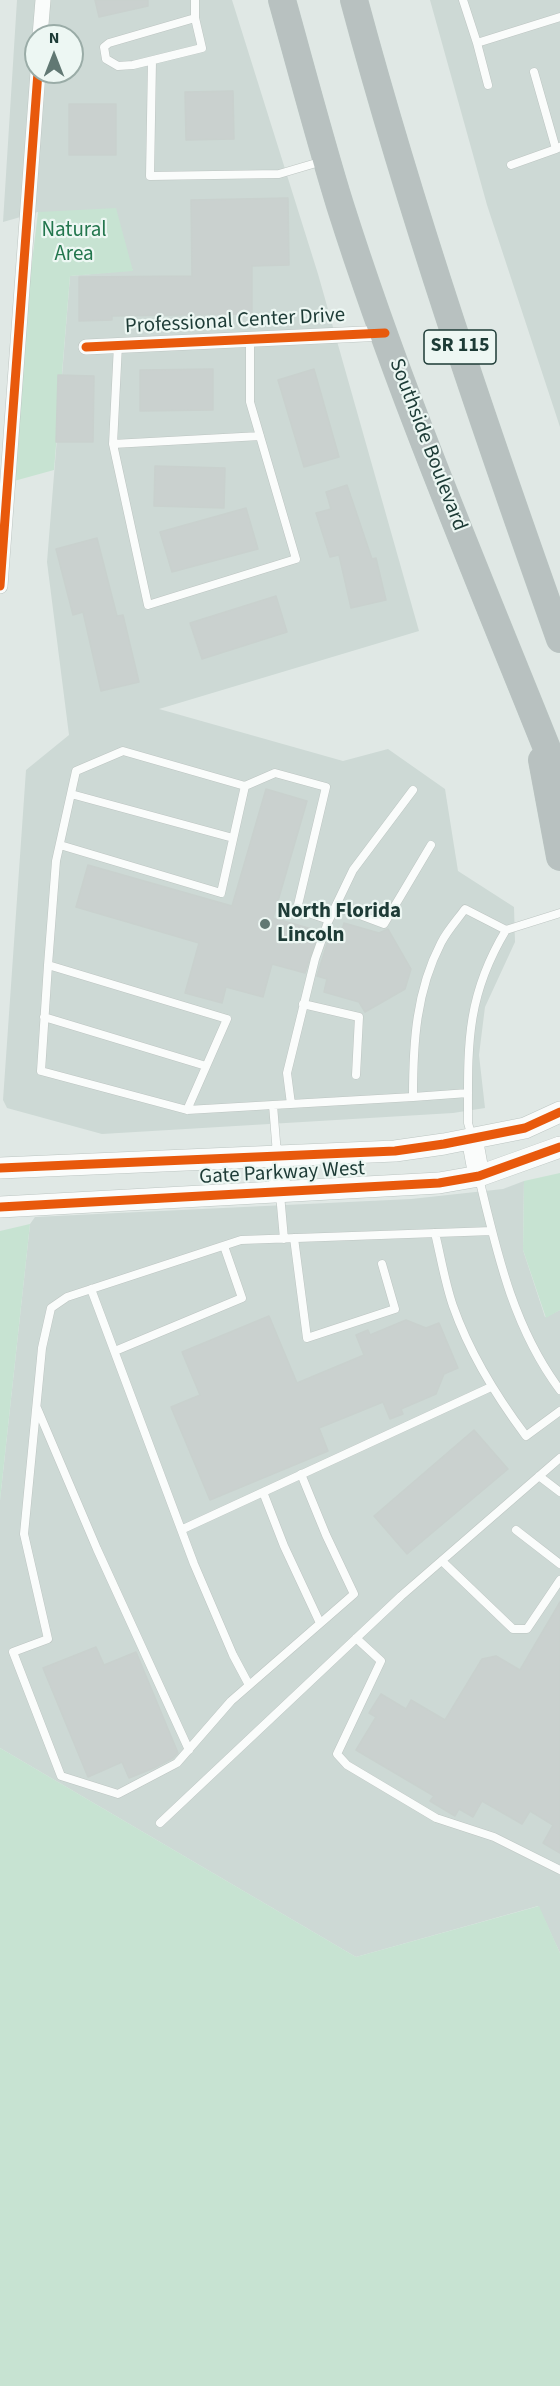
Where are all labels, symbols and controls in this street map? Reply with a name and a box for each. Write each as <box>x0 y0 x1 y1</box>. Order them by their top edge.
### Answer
north arrow <box>24 24 84 84</box>
text: N <box>49 27 59 49</box>
park label: Natural Area <box>41 218 107 268</box>
street label: Professional Center Drive <box>124 304 346 340</box>
road number: SR 115 <box>424 330 496 364</box>
street label: Southside Boulevard <box>383 355 471 535</box>
place label: North Florida Lincoln <box>277 899 401 949</box>
marker: North Florida Lincoln <box>258 917 272 931</box>
street label: Gate Parkway West <box>199 1157 365 1191</box>

